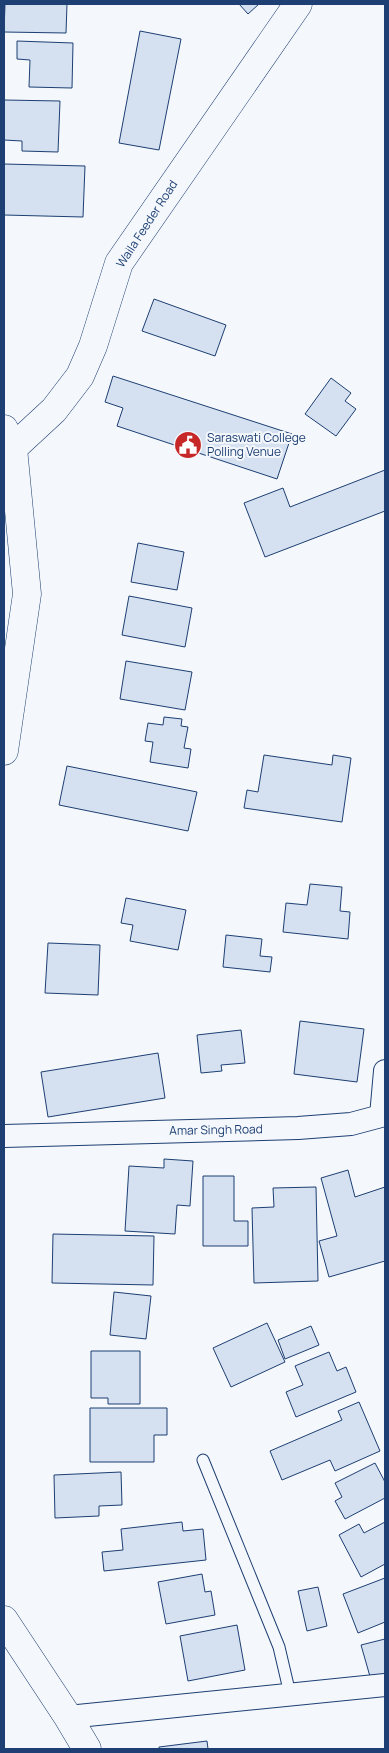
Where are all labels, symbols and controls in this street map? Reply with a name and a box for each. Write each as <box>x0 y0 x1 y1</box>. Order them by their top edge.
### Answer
street label: Waila Feeder Road <box>112 177 181 271</box>
place label: Saraswati College Polling Venue <box>207 429 306 460</box>
public building icon: Saraswati College Polling Venue <box>173 430 203 460</box>
street label: Amar Singh Road <box>169 1120 263 1139</box>

